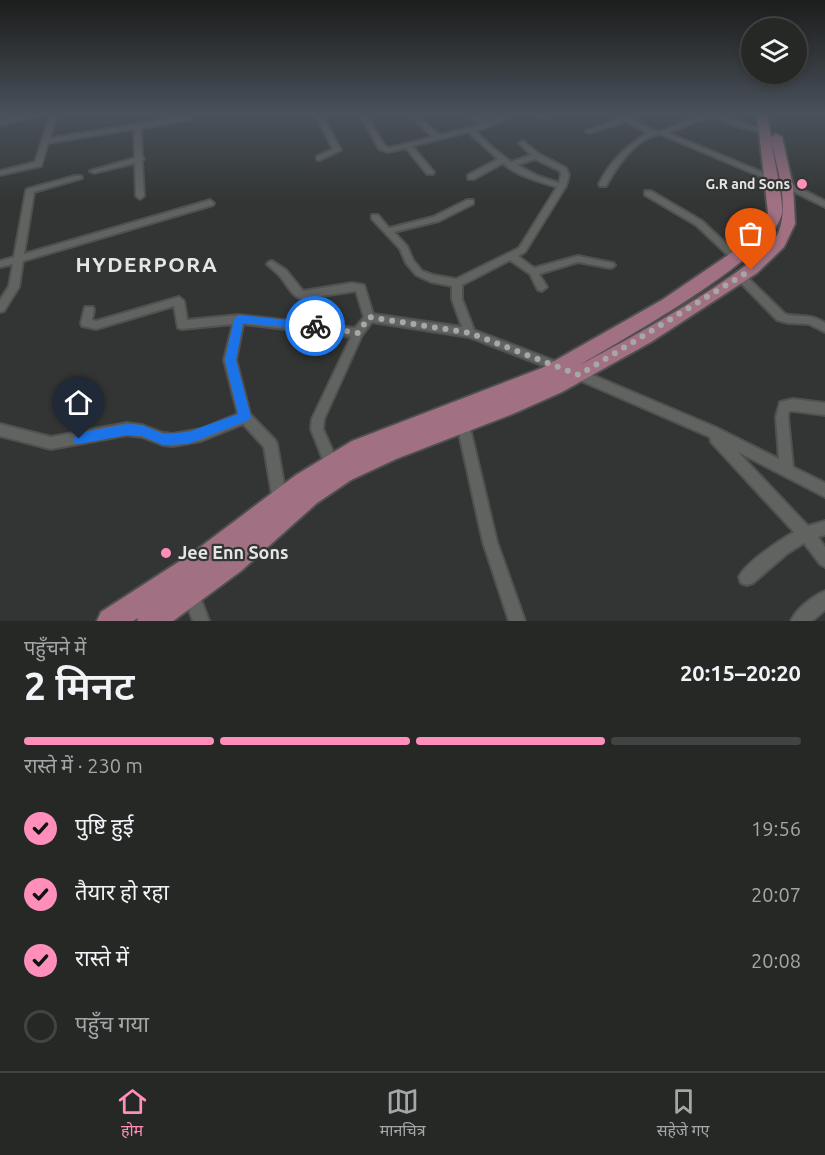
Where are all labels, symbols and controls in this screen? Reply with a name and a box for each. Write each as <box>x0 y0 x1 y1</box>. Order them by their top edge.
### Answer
map controls <box>741 18 807 84</box>
button: layers <box>741 18 807 84</box>
place label: G.R and Sons <box>705 176 790 192</box>
marker: G.R and Sons <box>795 177 809 191</box>
pin <box>725 208 776 270</box>
icon: bag <box>734 217 767 250</box>
district label: HYDERPORA <box>76 252 218 276</box>
courier <box>285 296 345 356</box>
icon: bike <box>299 310 332 343</box>
pin <box>53 377 104 439</box>
icon: home <box>62 386 95 419</box>
place label: Jee Enn Sons <box>178 542 288 562</box>
marker: Jee Enn Sons <box>159 546 173 560</box>
text: पहुँचने में <box>24 636 86 659</box>
text: 20:15–20:20 <box>680 660 801 685</box>
text: 2 मिनट <box>24 664 134 707</box>
text: रास्ते में · 230 m <box>24 754 143 777</box>
icon: check <box>24 812 57 845</box>
text: पुष्टि हुई <box>75 813 134 838</box>
text: 19:56 <box>751 817 801 840</box>
icon: check <box>24 878 57 911</box>
text: तैयार हो रहा <box>75 879 169 904</box>
text: 20:07 <box>751 883 801 906</box>
icon: check <box>24 944 57 977</box>
text: रास्ते में <box>75 945 129 970</box>
text: 20:08 <box>751 949 801 972</box>
text: पहुँच गया <box>75 1011 149 1036</box>
tab: होम <box>116 1085 149 1143</box>
tab: मानचित्र <box>380 1085 425 1143</box>
tab: सहेजे गए <box>657 1085 709 1143</box>

